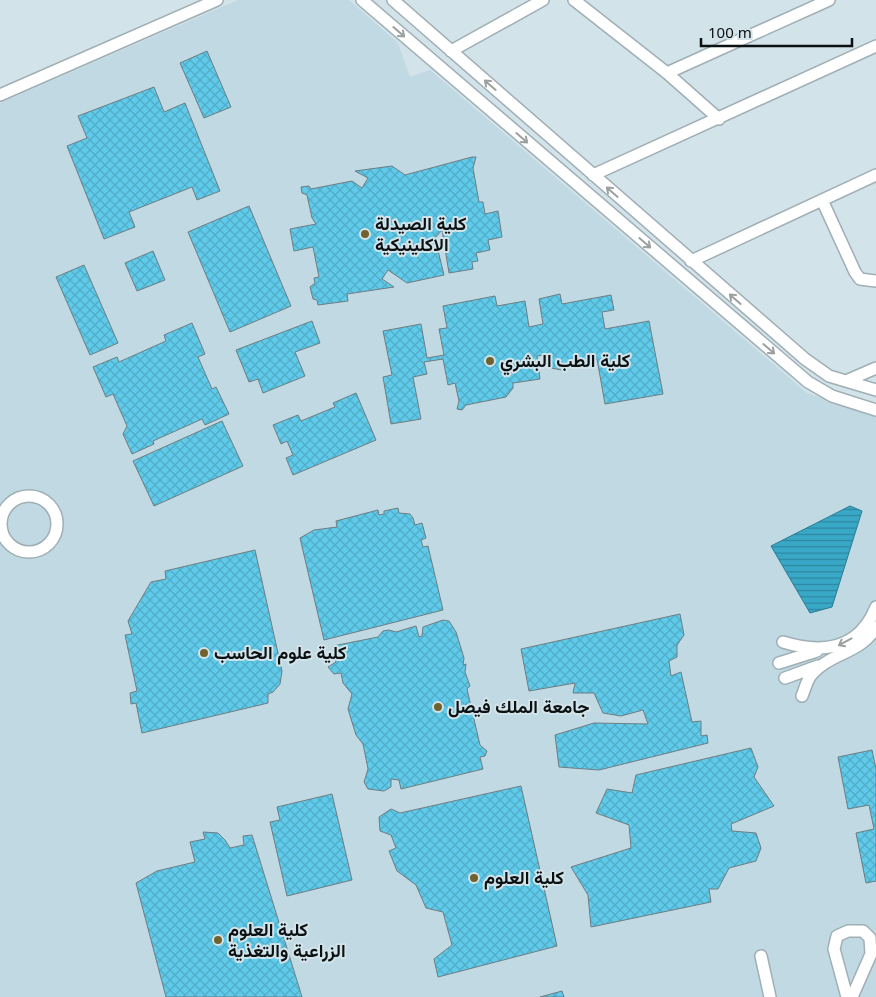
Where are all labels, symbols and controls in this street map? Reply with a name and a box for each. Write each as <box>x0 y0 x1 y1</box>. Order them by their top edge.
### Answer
scale bar <box>701 15 852 47</box>
text: 100 m <box>708 22 752 42</box>
one-way arrow <box>392 26 405 37</box>
one-way arrow <box>484 80 497 91</box>
one-way arrow <box>515 132 528 143</box>
one-way arrow <box>606 186 619 198</box>
place label: كلية الصيدلة الاكلينيكية <box>375 211 467 256</box>
marker: كلية الصيدلة الاكلينيكية <box>359 228 371 240</box>
one-way arrow <box>639 238 652 249</box>
one-way arrow <box>728 293 741 304</box>
one-way arrow <box>762 343 775 355</box>
place label: كلية الطب البشري <box>500 348 630 376</box>
marker: كلية الطب البشري <box>484 355 496 367</box>
one-way arrow <box>837 637 852 647</box>
place label: كلية علوم الحاسب <box>214 640 346 665</box>
marker: كلية علوم الحاسب <box>198 647 210 659</box>
place label: جامعة الملك فيصل <box>448 694 590 718</box>
marker: جامعة الملك فيصل <box>432 701 444 713</box>
place label: كلية العلوم <box>484 865 564 890</box>
marker: كلية العلوم <box>468 872 480 884</box>
place label: كلية العلوم الزراعية والتغذية <box>228 917 346 962</box>
marker: كلية العلوم الزراعية والتغذية <box>212 934 224 946</box>

